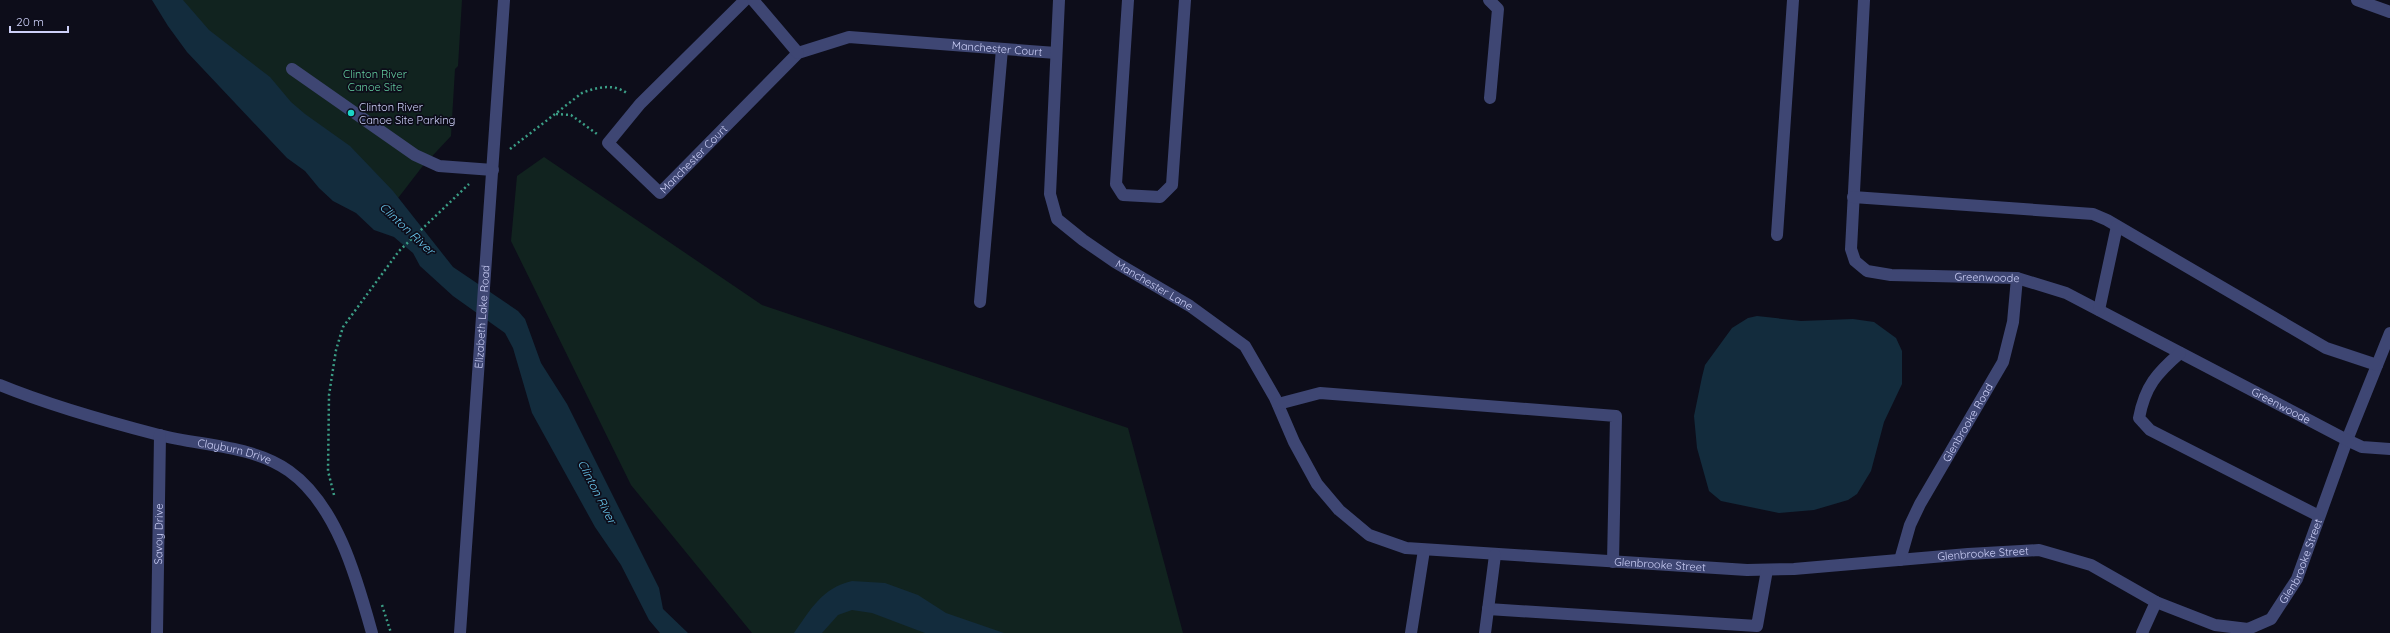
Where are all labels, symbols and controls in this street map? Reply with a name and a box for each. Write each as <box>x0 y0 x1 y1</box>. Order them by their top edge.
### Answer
scale bar <box>10 8 68 34</box>
text: 20 m <box>16 14 44 29</box>
street label: Manchester Court <box>951 38 1043 59</box>
park label: Clinton River Canoe Site <box>343 67 408 94</box>
place label: Clinton River Canoe Site Parking <box>359 100 455 127</box>
marker: Clinton River Canoe Site Parking <box>346 108 356 118</box>
street label: Manchester Court <box>657 122 730 196</box>
water label: Clinton River <box>377 199 439 259</box>
street label: Manchester Lane <box>1113 257 1196 313</box>
street label: Elizabeth Lake Road <box>471 265 493 369</box>
street label: Greenwoode <box>1954 270 2020 285</box>
street label: Glenbrooke Road <box>1939 381 1996 464</box>
street label: Greenwoode <box>2249 384 2313 427</box>
street label: Clayburn Drive <box>196 436 274 467</box>
water label: Clinton River <box>575 457 621 528</box>
street label: Savoy Drive <box>151 503 166 565</box>
street label: Glenbrooke Street <box>2276 517 2325 606</box>
street label: Glenbrooke Street <box>1937 544 2029 564</box>
street label: Glenbrooke Street <box>1614 554 1706 574</box>

